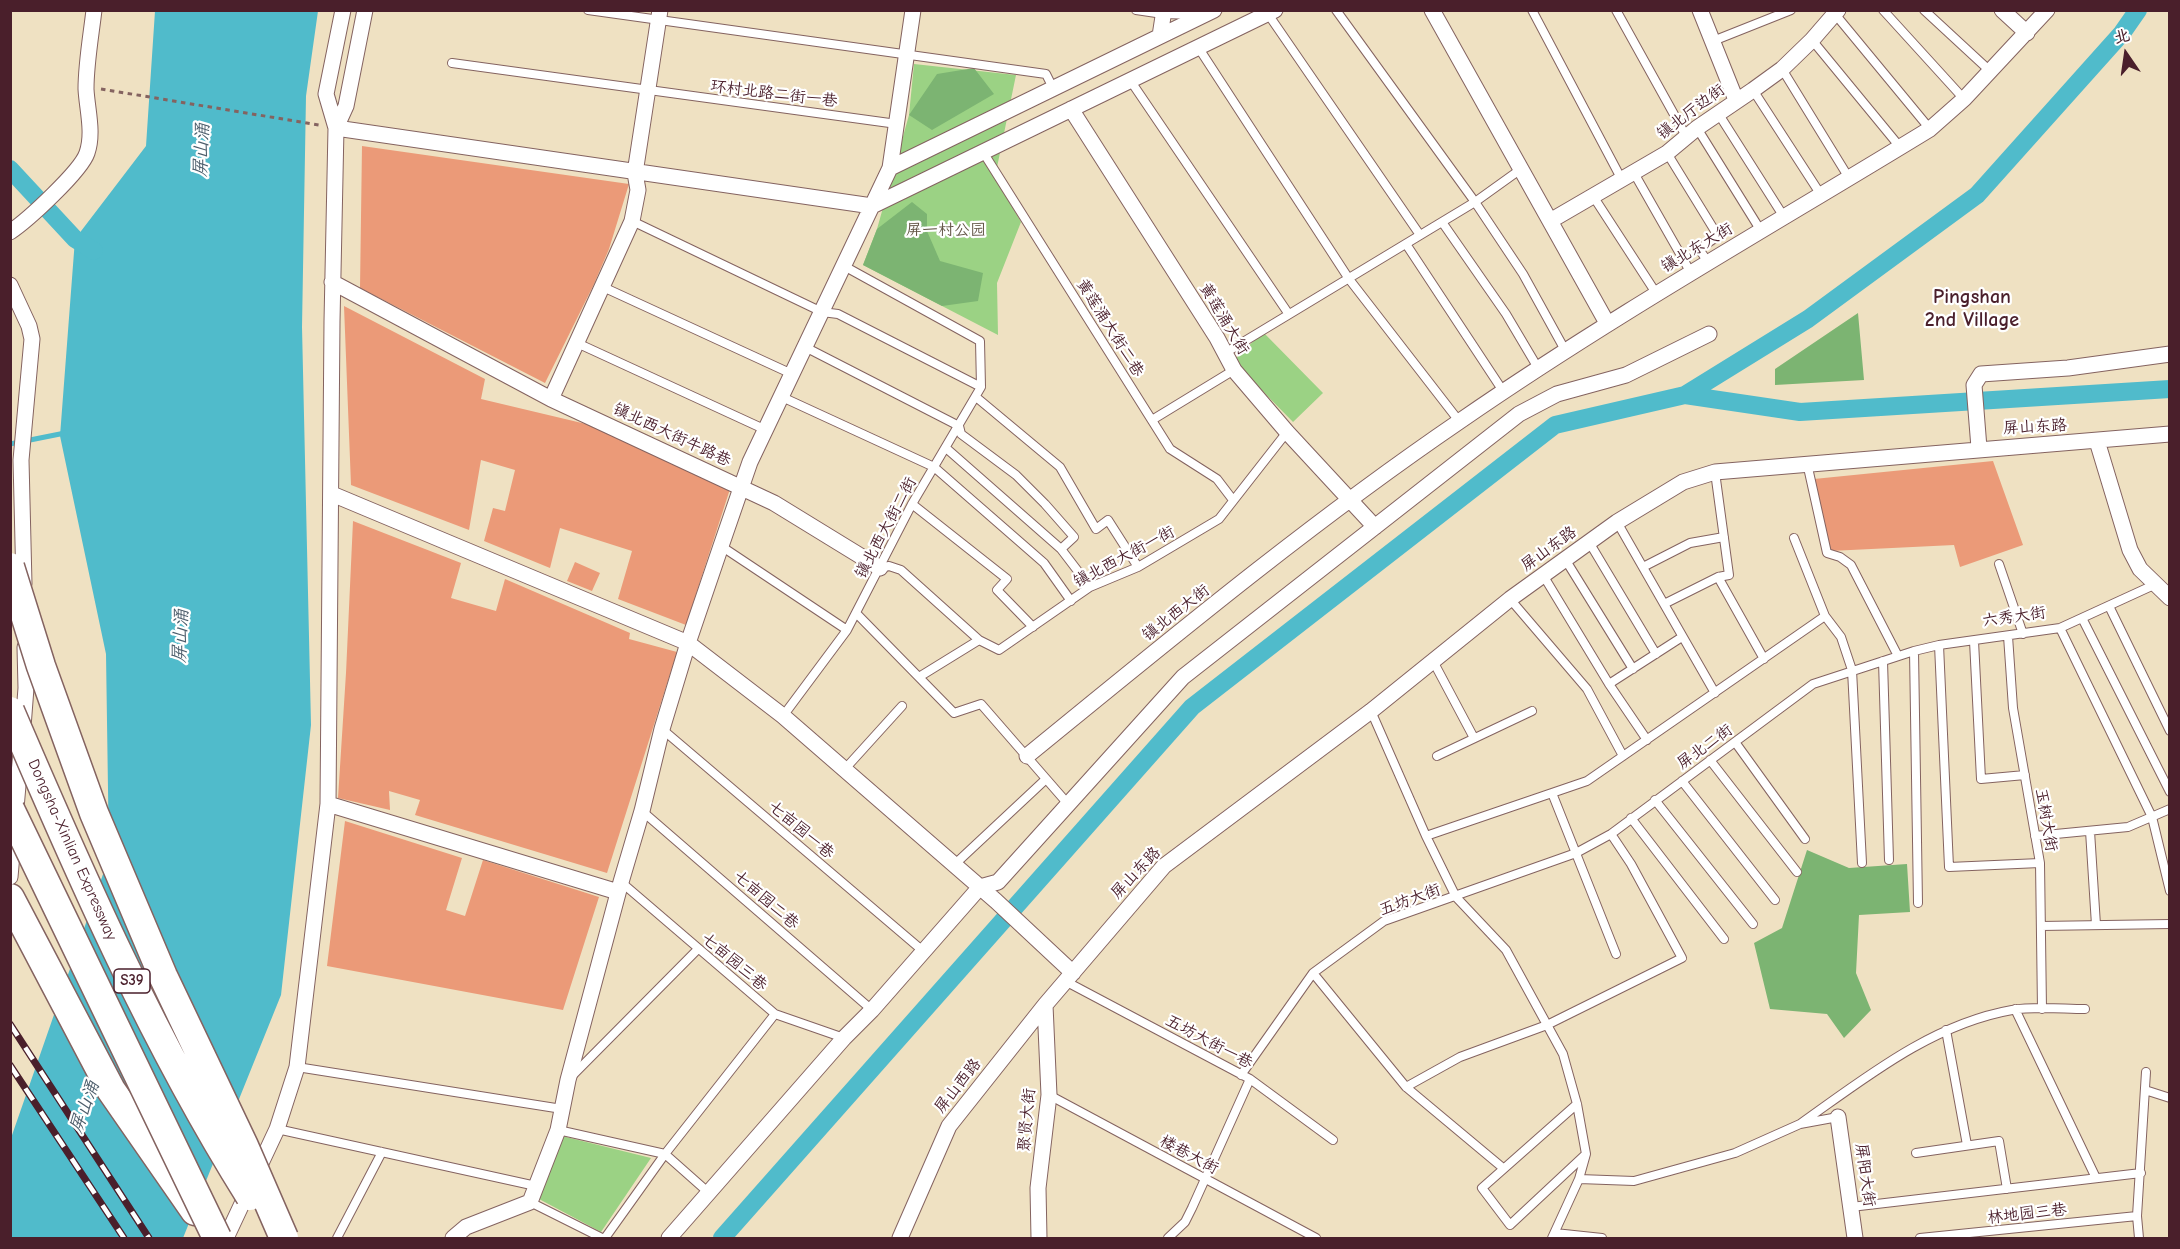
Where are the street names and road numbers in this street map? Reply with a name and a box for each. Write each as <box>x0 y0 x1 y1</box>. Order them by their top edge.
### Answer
street label: 环村北路二街一巷 <box>709 77 839 111</box>
street label: 镇北厅边街 <box>1653 80 1729 144</box>
street label: 镇北东大街 <box>1658 219 1736 277</box>
street label: 黄莲涌大街二巷 <box>1072 275 1148 381</box>
street label: 黄莲涌大街 <box>1195 280 1253 358</box>
street label: 镇北西大街牛路巷 <box>610 399 734 471</box>
street label: 屏山东路 <box>2003 416 2067 438</box>
street label: 镇北西大街二街 <box>851 474 921 582</box>
street label: 镇北西大街一街 <box>1070 522 1178 592</box>
street label: 屏山东路 <box>1517 522 1581 576</box>
street label: 镇北西大街 <box>1139 581 1213 645</box>
street label: 六秀大街 <box>1981 603 2047 631</box>
street label: 屏北二街 <box>1673 720 1737 774</box>
street label: Dongsha-Xinlian Expressway <box>23 756 121 944</box>
street label: 玉树大街 <box>2031 787 2061 853</box>
street label: 七亩园一巷 <box>764 797 838 863</box>
street label: 屏山东路 <box>1107 843 1165 903</box>
street label: 七亩园二巷 <box>730 867 802 933</box>
street label: 五坊大街 <box>1377 880 1443 920</box>
street label: 七亩园三巷 <box>697 929 771 995</box>
road number: S39 <box>114 969 150 993</box>
street label: 五坊大街一巷 <box>1162 1011 1256 1073</box>
street label: 屏山西路 <box>931 1055 985 1117</box>
street label: 聚贤大街 <box>1015 1087 1039 1153</box>
street label: 楼巷大街 <box>1156 1132 1222 1178</box>
street label: 屏阳大街 <box>1851 1142 1879 1208</box>
street label: 林地园三巷 <box>1986 1200 2068 1228</box>

